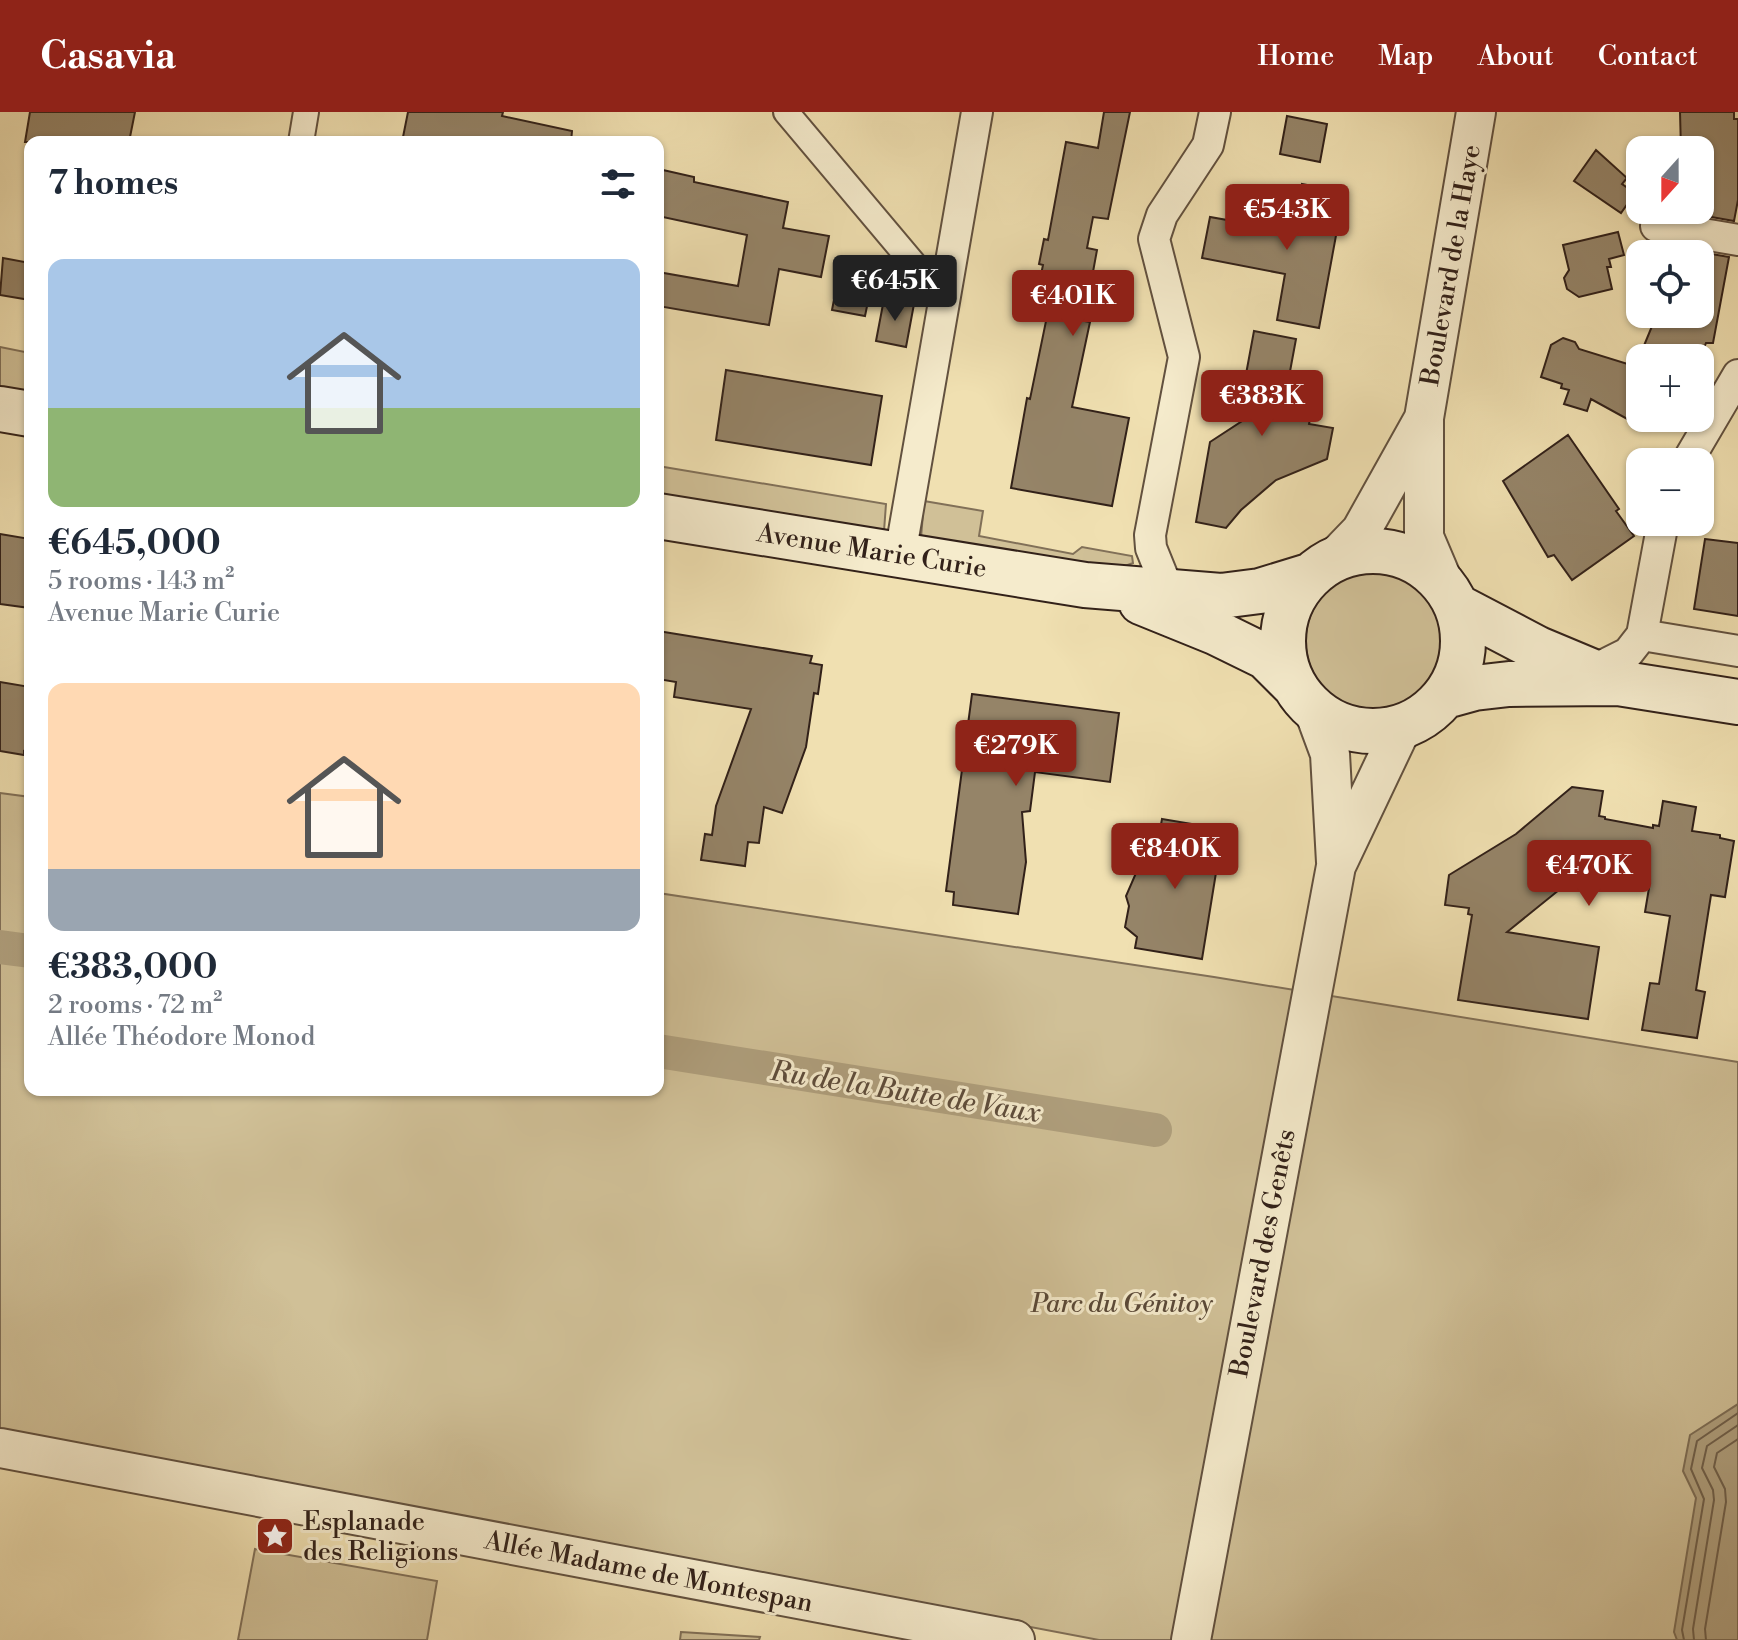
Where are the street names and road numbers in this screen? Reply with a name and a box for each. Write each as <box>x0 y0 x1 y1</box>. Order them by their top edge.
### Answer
street label: Boulevard de la Haye <box>1414 142 1488 389</box>
street label: Avenue Marie Curie <box>754 517 989 585</box>
street label: Boulevard des Genêts <box>1223 1127 1303 1381</box>
street label: Allée Madame de Montespan <box>481 1524 816 1620</box>

